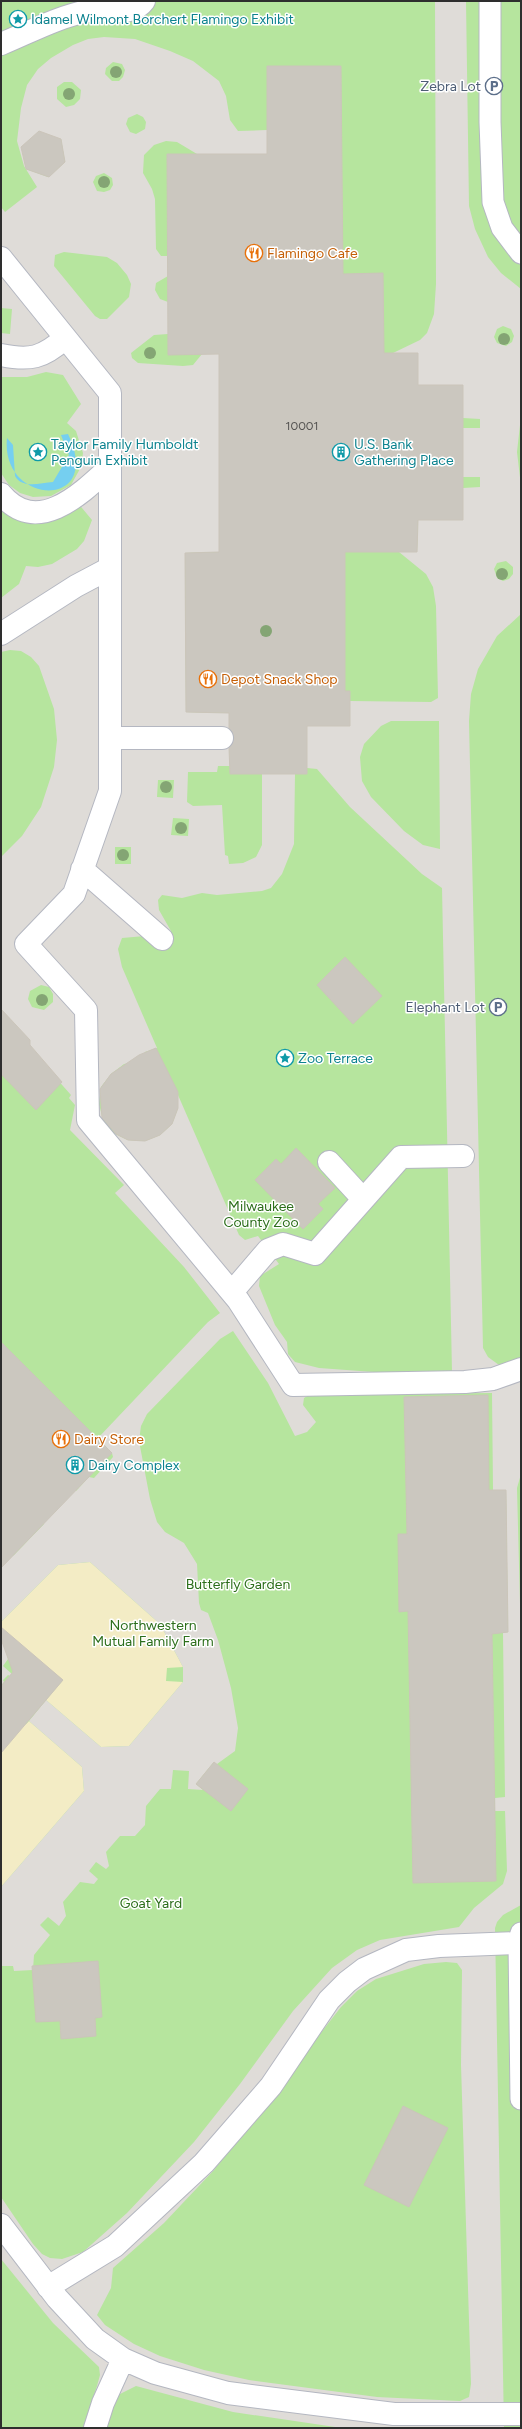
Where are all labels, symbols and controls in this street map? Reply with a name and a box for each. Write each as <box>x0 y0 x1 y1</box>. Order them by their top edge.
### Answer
place icon: Idamel Wilmont Borchert Flamingo Exhibit <box>8 9 28 29</box>
place label: Idamel Wilmont Borchert Flamingo Exhibit <box>31 11 294 28</box>
parking icon: Zebra Lot <box>484 76 504 96</box>
place label: Zebra Lot <box>420 78 481 95</box>
restaurant icon: Flamingo Cafe <box>244 243 264 263</box>
place label: Flamingo Cafe <box>267 245 358 262</box>
house number: 10001 <box>286 419 319 433</box>
place label: Taylor Family Humboldt Penguin Exhibit <box>51 436 199 469</box>
place label: U.S. Bank Gathering Place <box>354 436 454 469</box>
place icon: Taylor Family Humboldt Penguin Exhibit <box>28 442 48 462</box>
building icon: U.S. Bank Gathering Place <box>331 442 351 462</box>
restaurant icon: Depot Snack Shop <box>198 669 218 689</box>
place label: Depot Snack Shop <box>221 671 338 688</box>
parking icon: Elephant Lot <box>488 997 508 1017</box>
place label: Elephant Lot <box>406 999 485 1016</box>
place icon: Zoo Terrace <box>275 1048 295 1068</box>
place label: Zoo Terrace <box>298 1050 373 1067</box>
park label: Milwaukee County Zoo <box>223 1198 299 1231</box>
restaurant icon: Dairy Store <box>51 1429 71 1449</box>
place label: Dairy Store <box>74 1431 144 1448</box>
building icon: Dairy Complex <box>65 1455 85 1475</box>
place label: Dairy Complex <box>88 1457 180 1474</box>
park label: Butterfly Garden <box>186 1576 290 1593</box>
park label: Northwestern Mutual Family Farm <box>92 1617 214 1650</box>
park label: Goat Yard <box>120 1895 182 1912</box>

